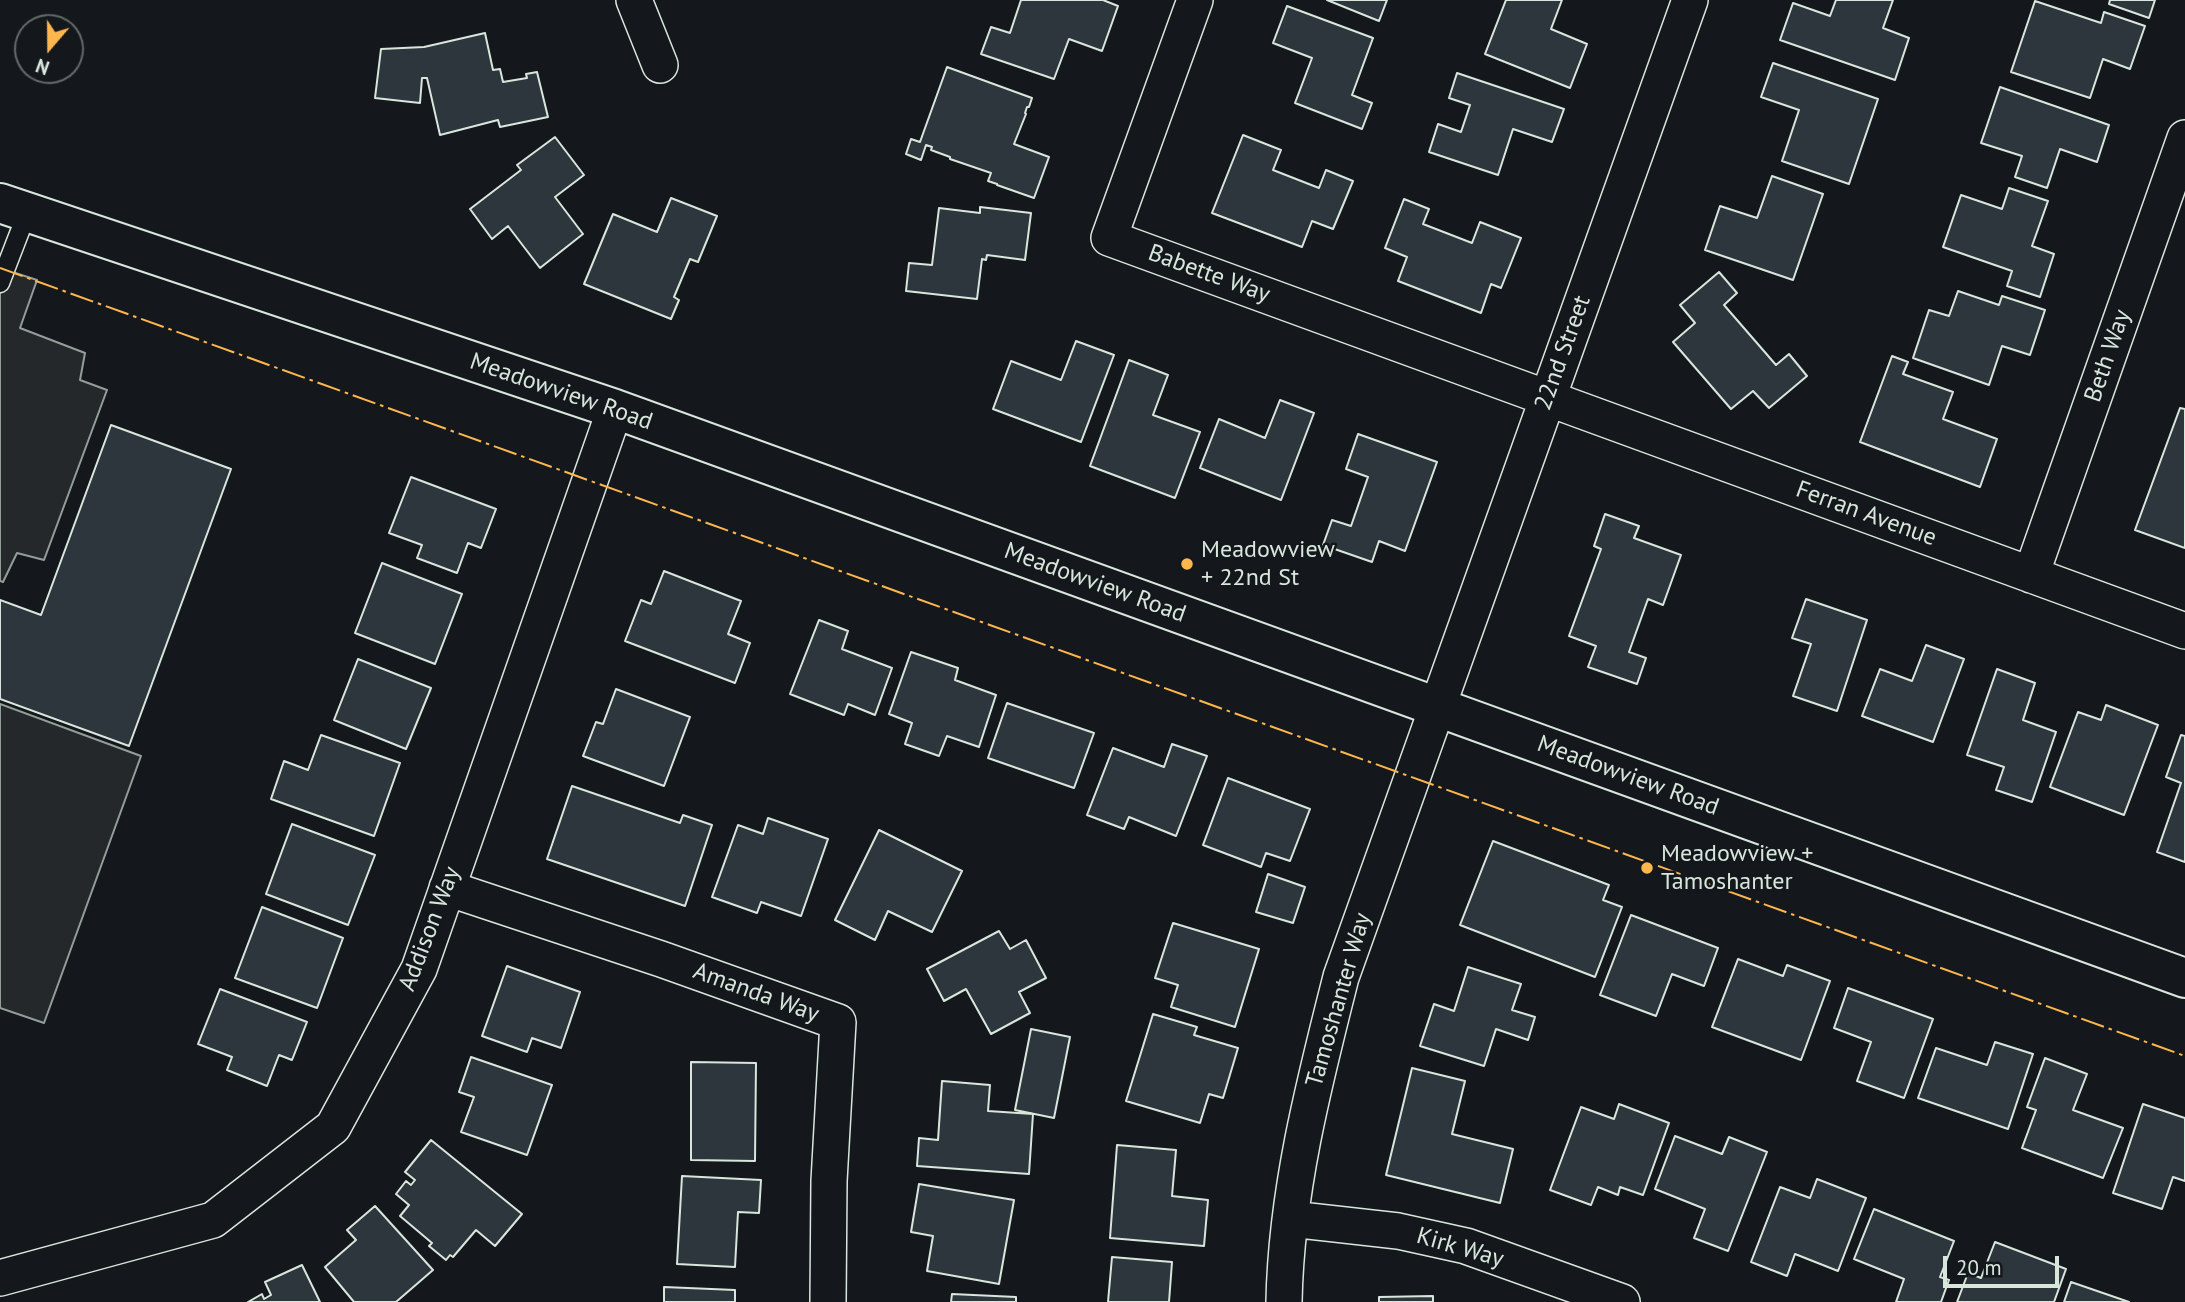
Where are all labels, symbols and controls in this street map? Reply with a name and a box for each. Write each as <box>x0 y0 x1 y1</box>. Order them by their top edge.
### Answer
north arrow <box>14 14 84 84</box>
text: N <box>33 53 52 80</box>
street label: Babette Way <box>1144 239 1274 309</box>
street label: 22nd Street <box>1529 292 1597 414</box>
street label: Beth Way <box>2079 306 2137 406</box>
street label: Meadowview Road <box>466 347 656 437</box>
street label: Ferran Avenue <box>1792 475 1940 553</box>
place label: Meadowview + 22nd St <box>1201 536 1335 592</box>
street label: Meadowview Road <box>1000 537 1190 629</box>
marker: Meadowview + 22nd St <box>1179 556 1195 572</box>
street label: Meadowview Road <box>1533 730 1723 822</box>
place label: Meadowview + Tamoshanter <box>1661 840 1813 896</box>
marker: Meadowview + Tamoshanter <box>1639 860 1655 876</box>
street label: Addison Way <box>393 863 467 995</box>
street label: Tamoshanter Way <box>1300 910 1378 1090</box>
street label: Amanda Way <box>689 957 823 1029</box>
street label: Kirk Way <box>1413 1222 1507 1274</box>
scale bar <box>1947 1242 2062 1286</box>
text: 20 m <box>1956 1254 2002 1281</box>

